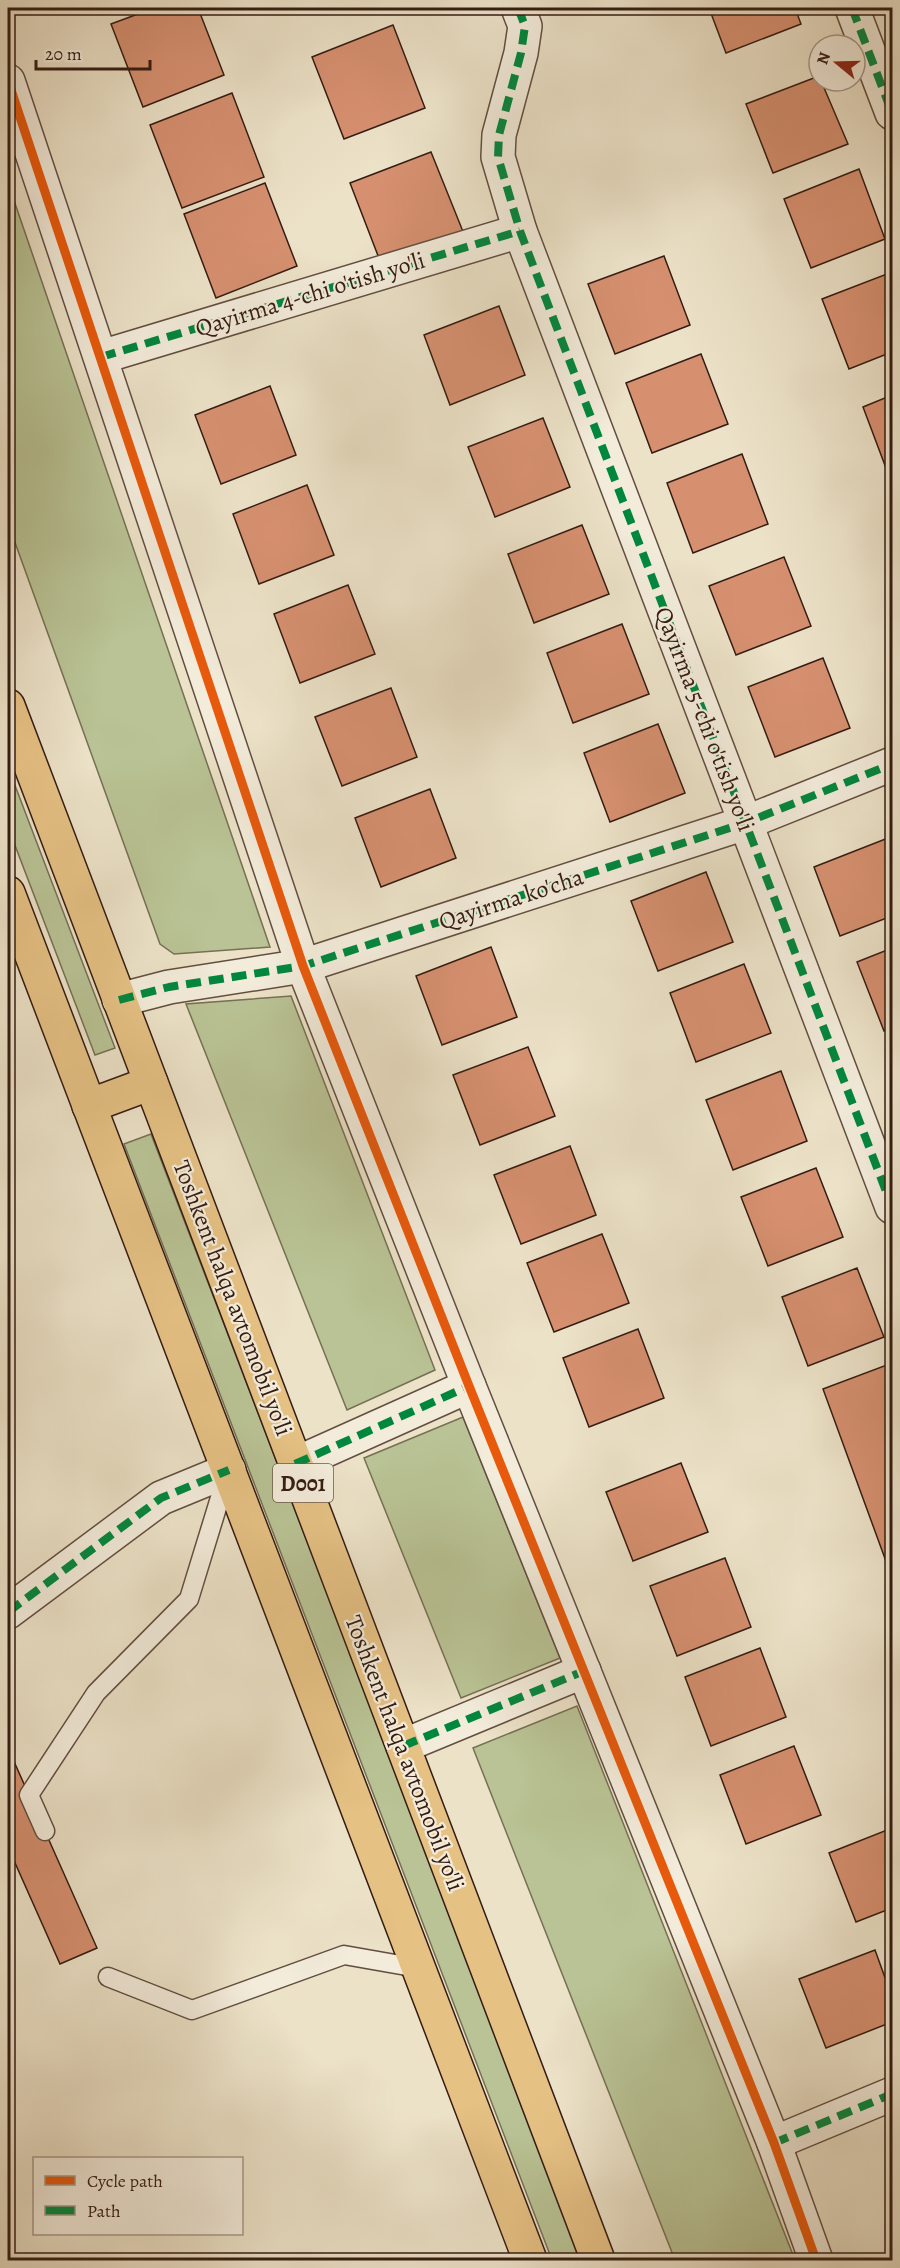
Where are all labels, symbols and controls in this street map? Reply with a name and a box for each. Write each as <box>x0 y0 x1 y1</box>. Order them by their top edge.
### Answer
scale bar <box>36 33 150 71</box>
north arrow <box>807 33 867 93</box>
text: 20 m <box>45 42 82 66</box>
text: N <box>811 49 836 68</box>
street label: Qayirma 4-chi o'tish yo'li <box>191 244 429 344</box>
street label: Qayirma 5-chi o'tish yo'li <box>647 602 763 836</box>
street label: Qayirma ko'cha <box>435 860 588 937</box>
street label: Toshkent halqa avtomobil yo'li <box>166 1156 300 1440</box>
road number: D001 <box>273 1464 333 1502</box>
street label: Toshkent halqa avtomobil yo'li <box>338 1611 472 1895</box>
legend <box>33 2157 243 2235</box>
text: Cycle path <box>87 2169 163 2193</box>
text: Path <box>87 2199 121 2223</box>

